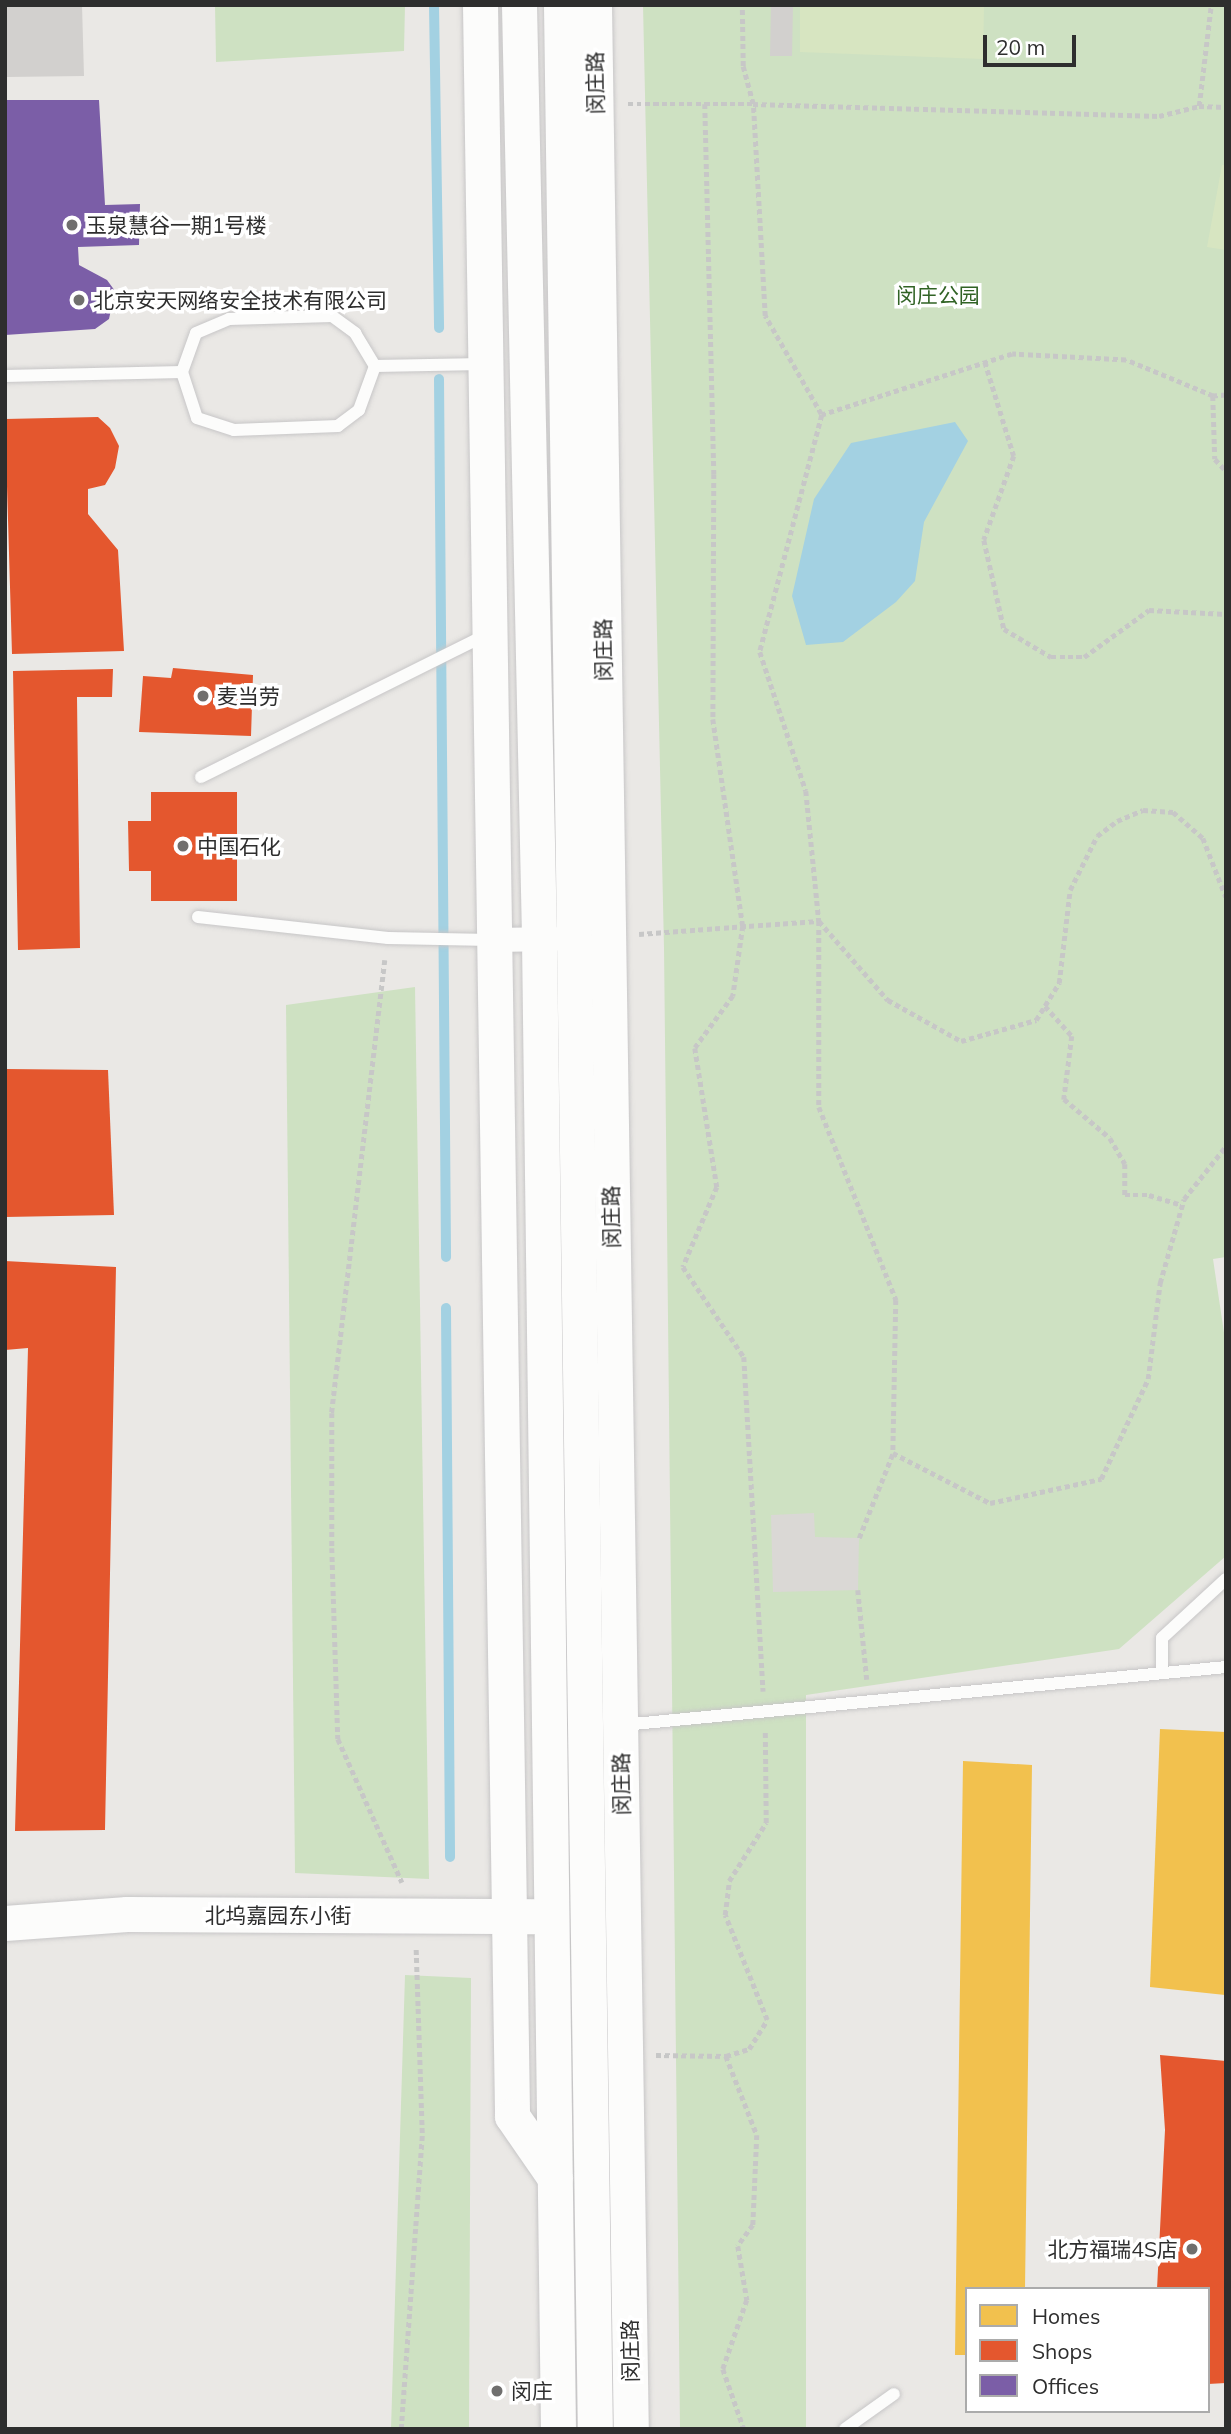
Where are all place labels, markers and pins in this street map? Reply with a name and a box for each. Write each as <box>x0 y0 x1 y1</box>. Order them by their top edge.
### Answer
place label: 玉泉慧谷一期1号楼 <box>86 212 267 238</box>
marker: 玉泉慧谷一期1号楼 <box>64 217 80 233</box>
place label: 北京安天网络安全技术有限公司 <box>93 287 387 313</box>
marker: 北京安天网络安全技术有限公司 <box>71 292 87 308</box>
place label: 麦当劳 <box>217 683 280 709</box>
marker: 麦当劳 <box>195 688 211 704</box>
place label: 中国石化 <box>197 833 281 859</box>
marker: 中国石化 <box>175 838 191 854</box>
place label: 北方福瑞4S店 <box>1047 2236 1178 2262</box>
marker: 北方福瑞4S店 <box>1184 2241 1200 2257</box>
place label: 闵庄 <box>511 2378 553 2404</box>
marker: 闵庄 <box>489 2383 505 2399</box>

